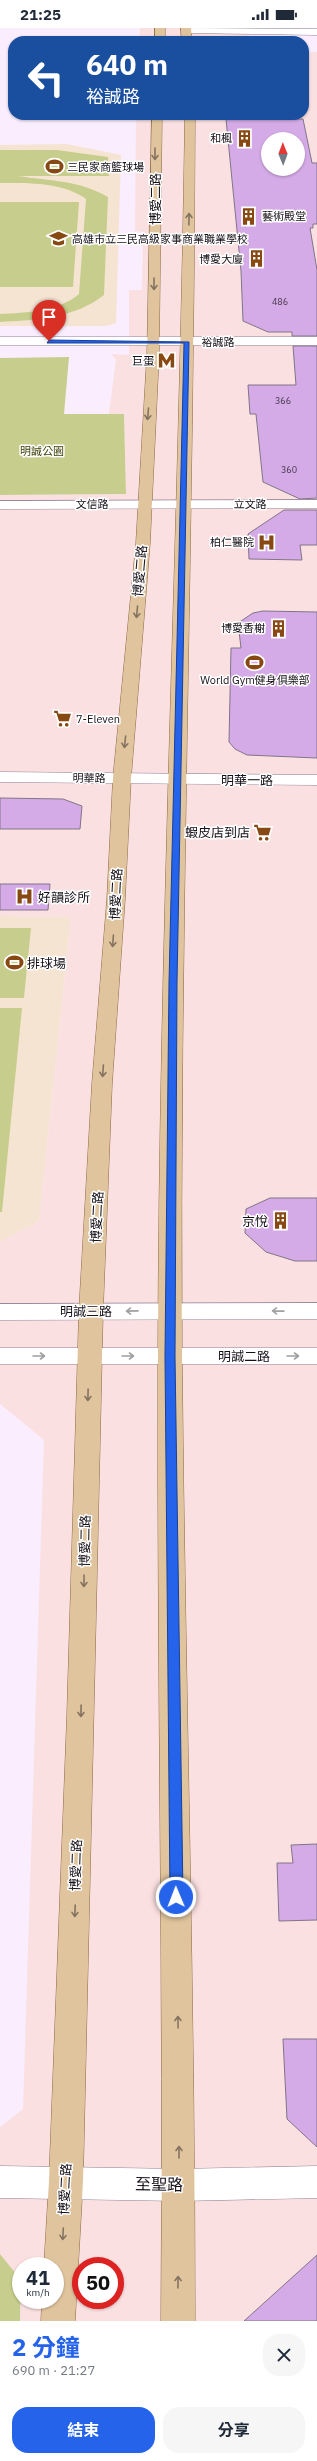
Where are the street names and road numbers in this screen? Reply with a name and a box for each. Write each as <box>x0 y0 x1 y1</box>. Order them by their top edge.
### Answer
street label: 博愛二路 <box>147 173 164 225</box>
street label: 裕誠路 <box>202 335 235 349</box>
street label: 文信路 <box>76 497 109 511</box>
street label: 立文路 <box>234 497 267 511</box>
street label: 博愛二路 <box>129 544 151 598</box>
street label: 明華路 <box>72 771 106 785</box>
street label: 明華一路 <box>221 772 273 789</box>
street label: 博愛二路 <box>106 868 126 920</box>
street label: 博愛二路 <box>87 1191 107 1243</box>
street label: 明誠三路 <box>60 1303 112 1320</box>
street label: 明誠二路 <box>218 1348 270 1365</box>
street label: 博愛二路 <box>76 1515 94 1567</box>
street label: 博愛二路 <box>67 1839 85 1891</box>
street label: 博愛二路 <box>55 2163 75 2215</box>
street label: 至聖路 <box>135 2174 183 2194</box>

